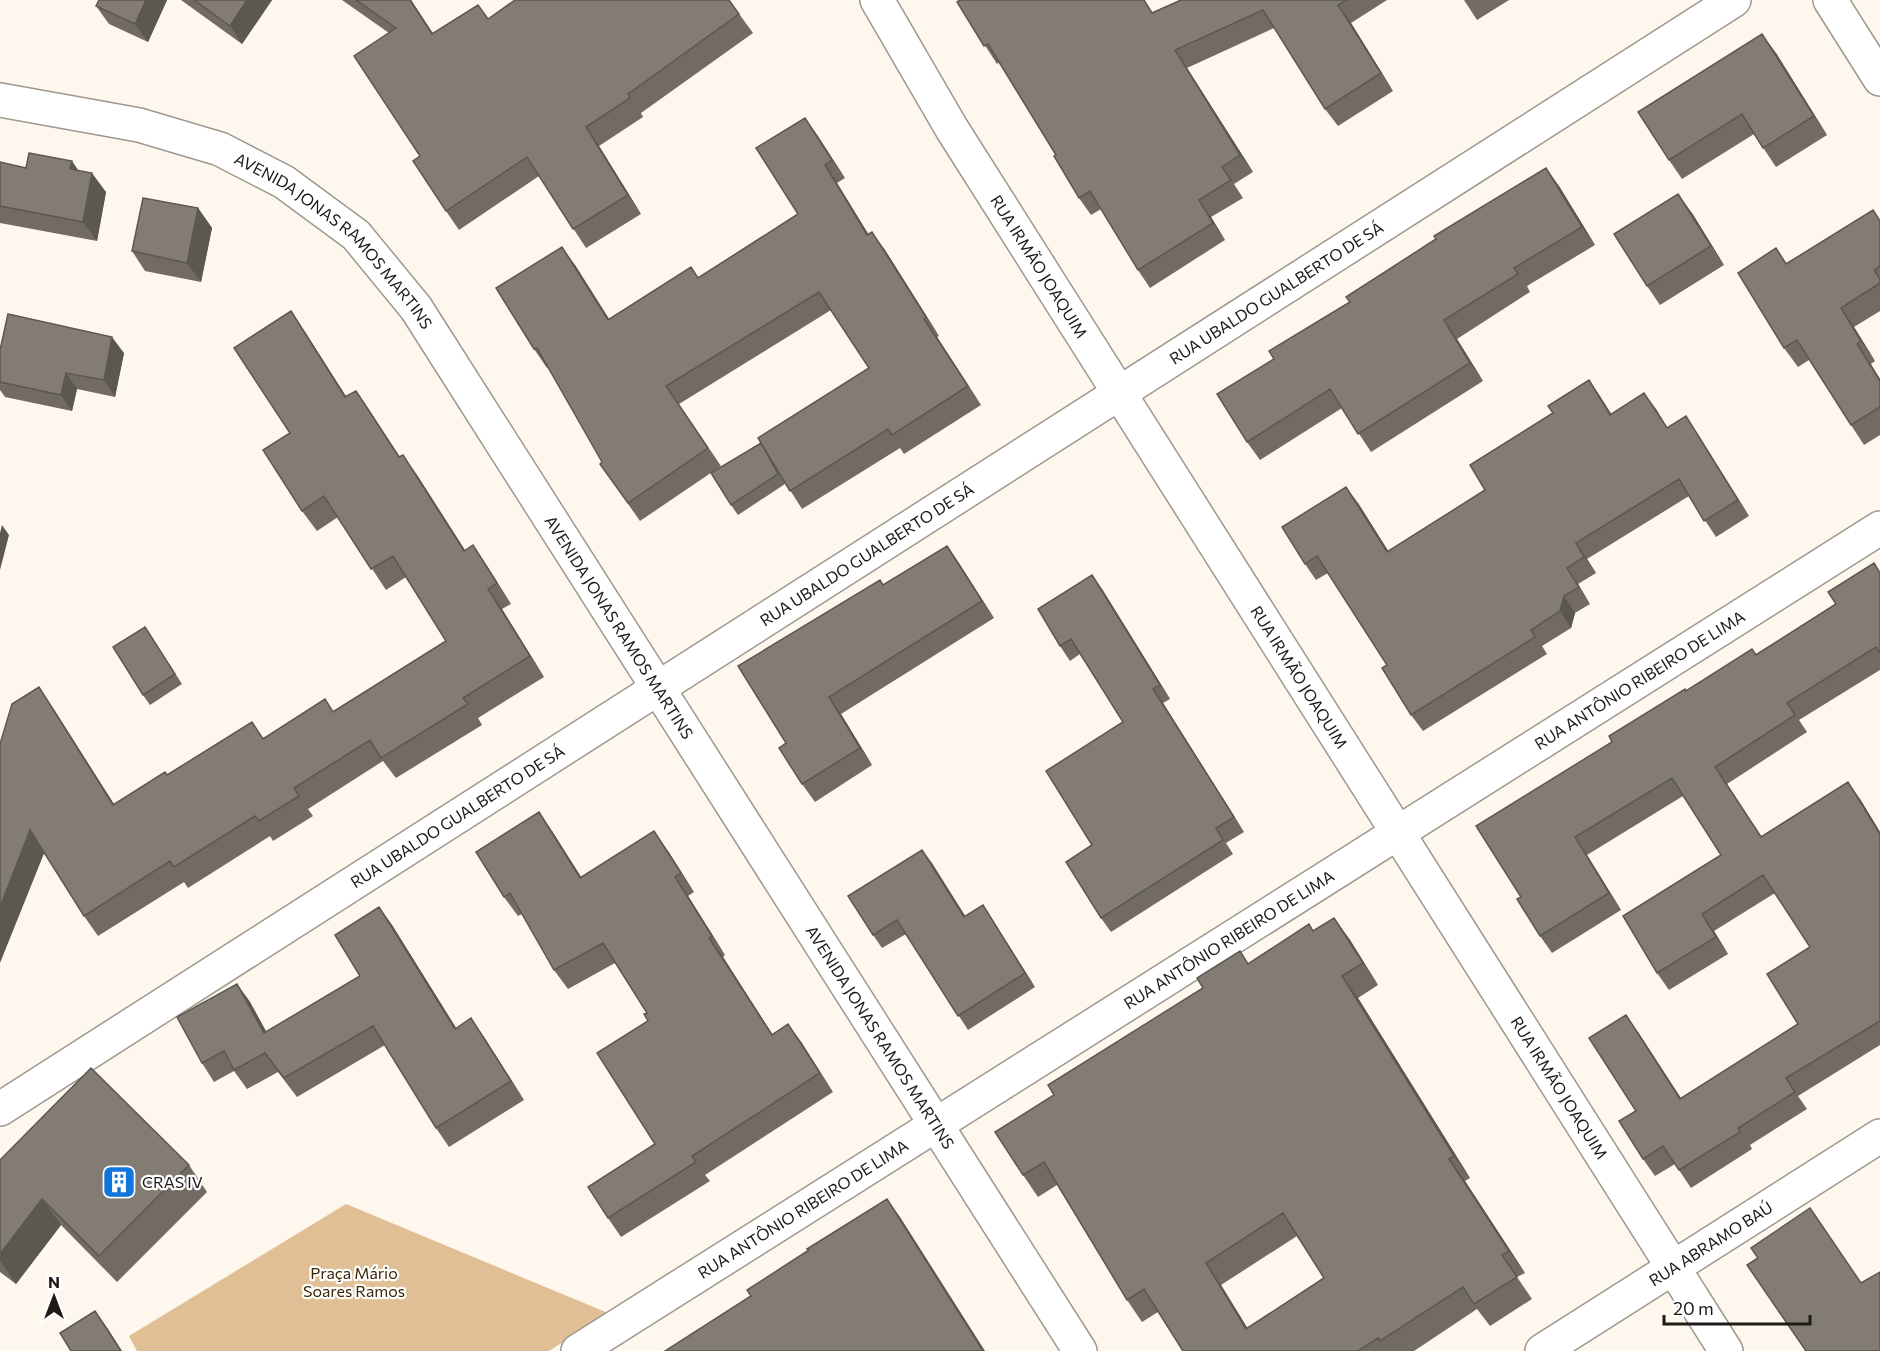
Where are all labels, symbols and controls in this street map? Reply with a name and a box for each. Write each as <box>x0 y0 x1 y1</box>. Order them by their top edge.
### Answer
street label: AVENIDA JONAS RAMOS MARTINS <box>232 148 437 332</box>
street label: RUA IRMÃO JOAQUIM <box>987 191 1092 341</box>
street label: RUA UBALDO GUALBERTO DE SÁ <box>1166 217 1386 368</box>
street label: RUA UBALDO GUALBERTO DE SÁ <box>756 479 977 630</box>
street label: AVENIDA JONAS RAMOS MARTINS <box>542 512 698 742</box>
street label: RUA IRMÃO JOAQUIM <box>1247 602 1352 752</box>
street label: RUA ANTÔNIO RIBEIRO DE LIMA <box>1531 606 1748 753</box>
street label: RUA UBALDO GUALBERTO DE SÁ <box>347 741 568 891</box>
street label: RUA ANTÔNIO RIBEIRO DE LIMA <box>1120 866 1337 1013</box>
street label: AVENIDA JONAS RAMOS MARTINS <box>803 922 959 1152</box>
street label: RUA IRMÃO JOAQUIM <box>1507 1012 1612 1162</box>
street label: RUA ANTÔNIO RIBEIRO DE LIMA <box>694 1135 911 1282</box>
building icon: CRAS IV <box>101 1164 137 1200</box>
place label: CRAS IV <box>142 1172 203 1191</box>
street label: RUA ABRAMO BAÚ <box>1645 1197 1776 1290</box>
park label: Praça Mário Soares Ramos <box>303 1263 405 1300</box>
north arrow <box>24 1267 84 1327</box>
text: N <box>48 1272 60 1291</box>
scale bar <box>1664 1288 1810 1326</box>
text: 20 m <box>1673 1297 1714 1319</box>

